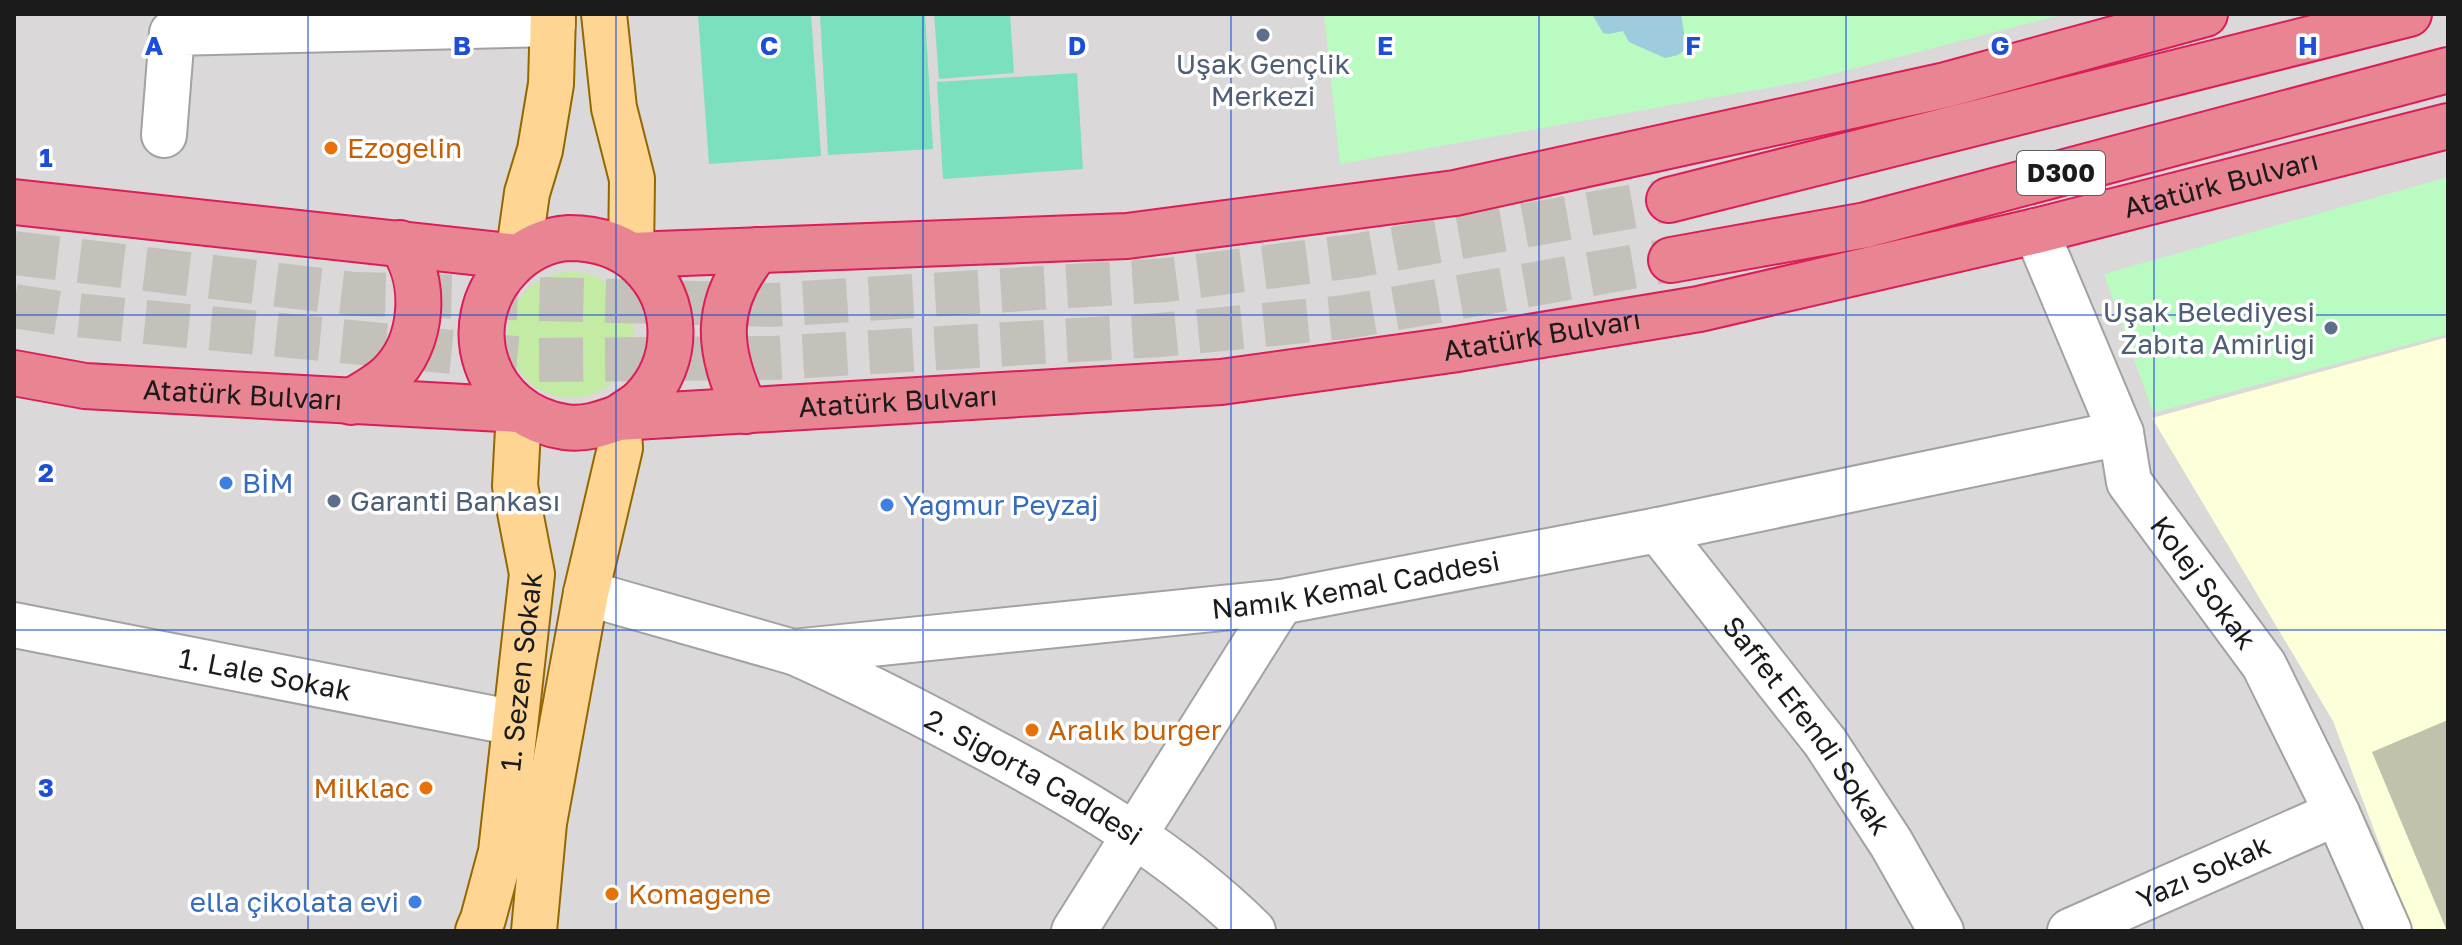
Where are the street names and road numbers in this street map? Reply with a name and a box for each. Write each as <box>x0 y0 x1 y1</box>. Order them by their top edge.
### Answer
street label: Atatürk Bulvarı <box>2120 143 2322 224</box>
road number: D300 <box>2017 151 2105 195</box>
street label: Atatürk Bulvarı <box>1441 302 1643 367</box>
street label: Atatürk Bulvarı <box>142 372 343 416</box>
street label: Atatürk Bulvarı <box>797 378 998 423</box>
street label: Kolej Sokak <box>2144 509 2264 656</box>
street label: Namık Kemal Caddesi <box>1210 544 1502 625</box>
street label: 1. Sezen Sokak <box>493 570 548 773</box>
street label: Saffet Efendi Sokak <box>1716 609 1898 841</box>
street label: 1. Lale Sokak <box>176 641 355 707</box>
street label: 2. Sigorta Caddesi <box>920 702 1149 852</box>
street label: Yazı Sokak <box>2132 828 2275 915</box>

